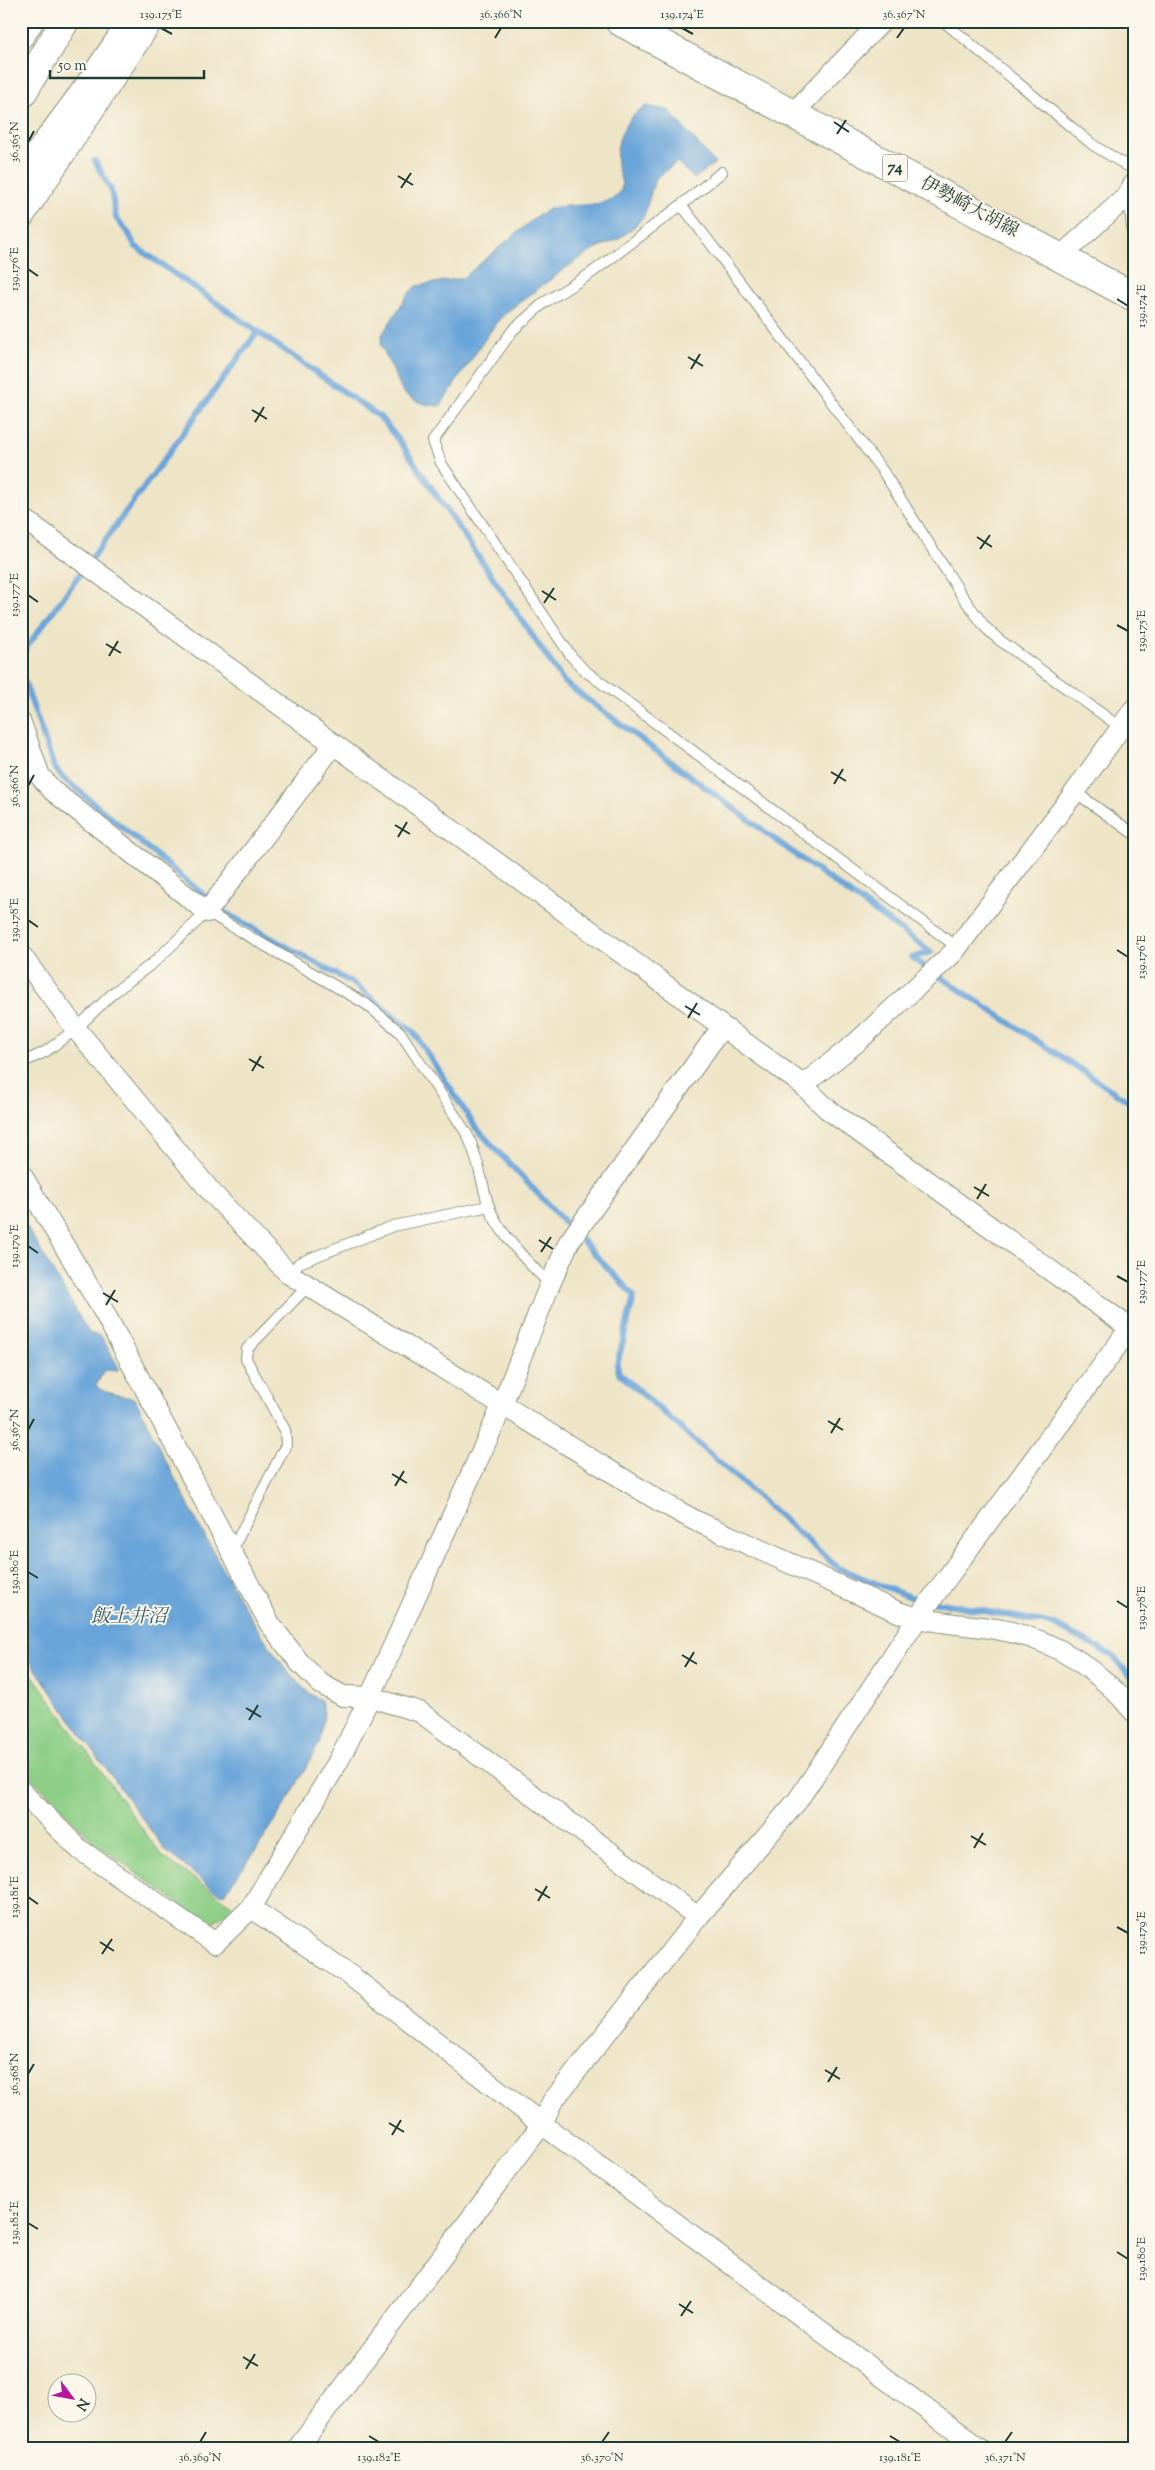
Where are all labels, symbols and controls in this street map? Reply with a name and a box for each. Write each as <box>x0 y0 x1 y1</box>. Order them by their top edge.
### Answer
text: 139.175°E <box>140 6 183 24</box>
text: 36.366°N <box>480 6 523 24</box>
text: 139.174°E <box>660 6 704 24</box>
text: 36.367°N <box>883 6 926 24</box>
scale bar <box>50 48 204 80</box>
text: 50 m <box>57 56 87 77</box>
text: 36.365°N <box>6 121 24 163</box>
road number: 74 <box>882 154 908 182</box>
street label: 伊勢崎大胡線 <box>915 171 1023 245</box>
text: 139.176°E <box>6 246 24 291</box>
text: 139.174°E <box>1133 284 1151 328</box>
text: 139.177°E <box>6 572 24 617</box>
text: 139.175°E <box>1133 609 1151 652</box>
text: 36.366°N <box>6 764 24 807</box>
text: 139.178°E <box>6 897 24 942</box>
text: 139.176°E <box>1133 934 1151 979</box>
text: 139.179°E <box>6 1224 24 1268</box>
text: 139.177°E <box>1133 1259 1151 1304</box>
text: 36.367°N <box>6 1408 24 1451</box>
text: 139.180°E <box>6 1549 24 1594</box>
text: 139.178°E <box>1133 1585 1151 1630</box>
water label: 飯土井沼 <box>91 1604 170 1631</box>
text: 139.181°E <box>6 1875 24 1918</box>
text: 139.179°E <box>1133 1911 1151 1955</box>
text: 36.368°N <box>6 2052 24 2095</box>
text: 139.182°E <box>6 2201 24 2245</box>
text: 139.180°E <box>1133 2236 1151 2281</box>
north arrow <box>48 2372 98 2422</box>
text: N <box>70 2394 93 2414</box>
text: 36.369°N <box>179 2449 222 2467</box>
text: 139.182°E <box>357 2449 401 2467</box>
text: 36.370°N <box>581 2449 624 2467</box>
text: 139.181°E <box>879 2449 922 2467</box>
text: 36.371°N <box>984 2449 1026 2467</box>

